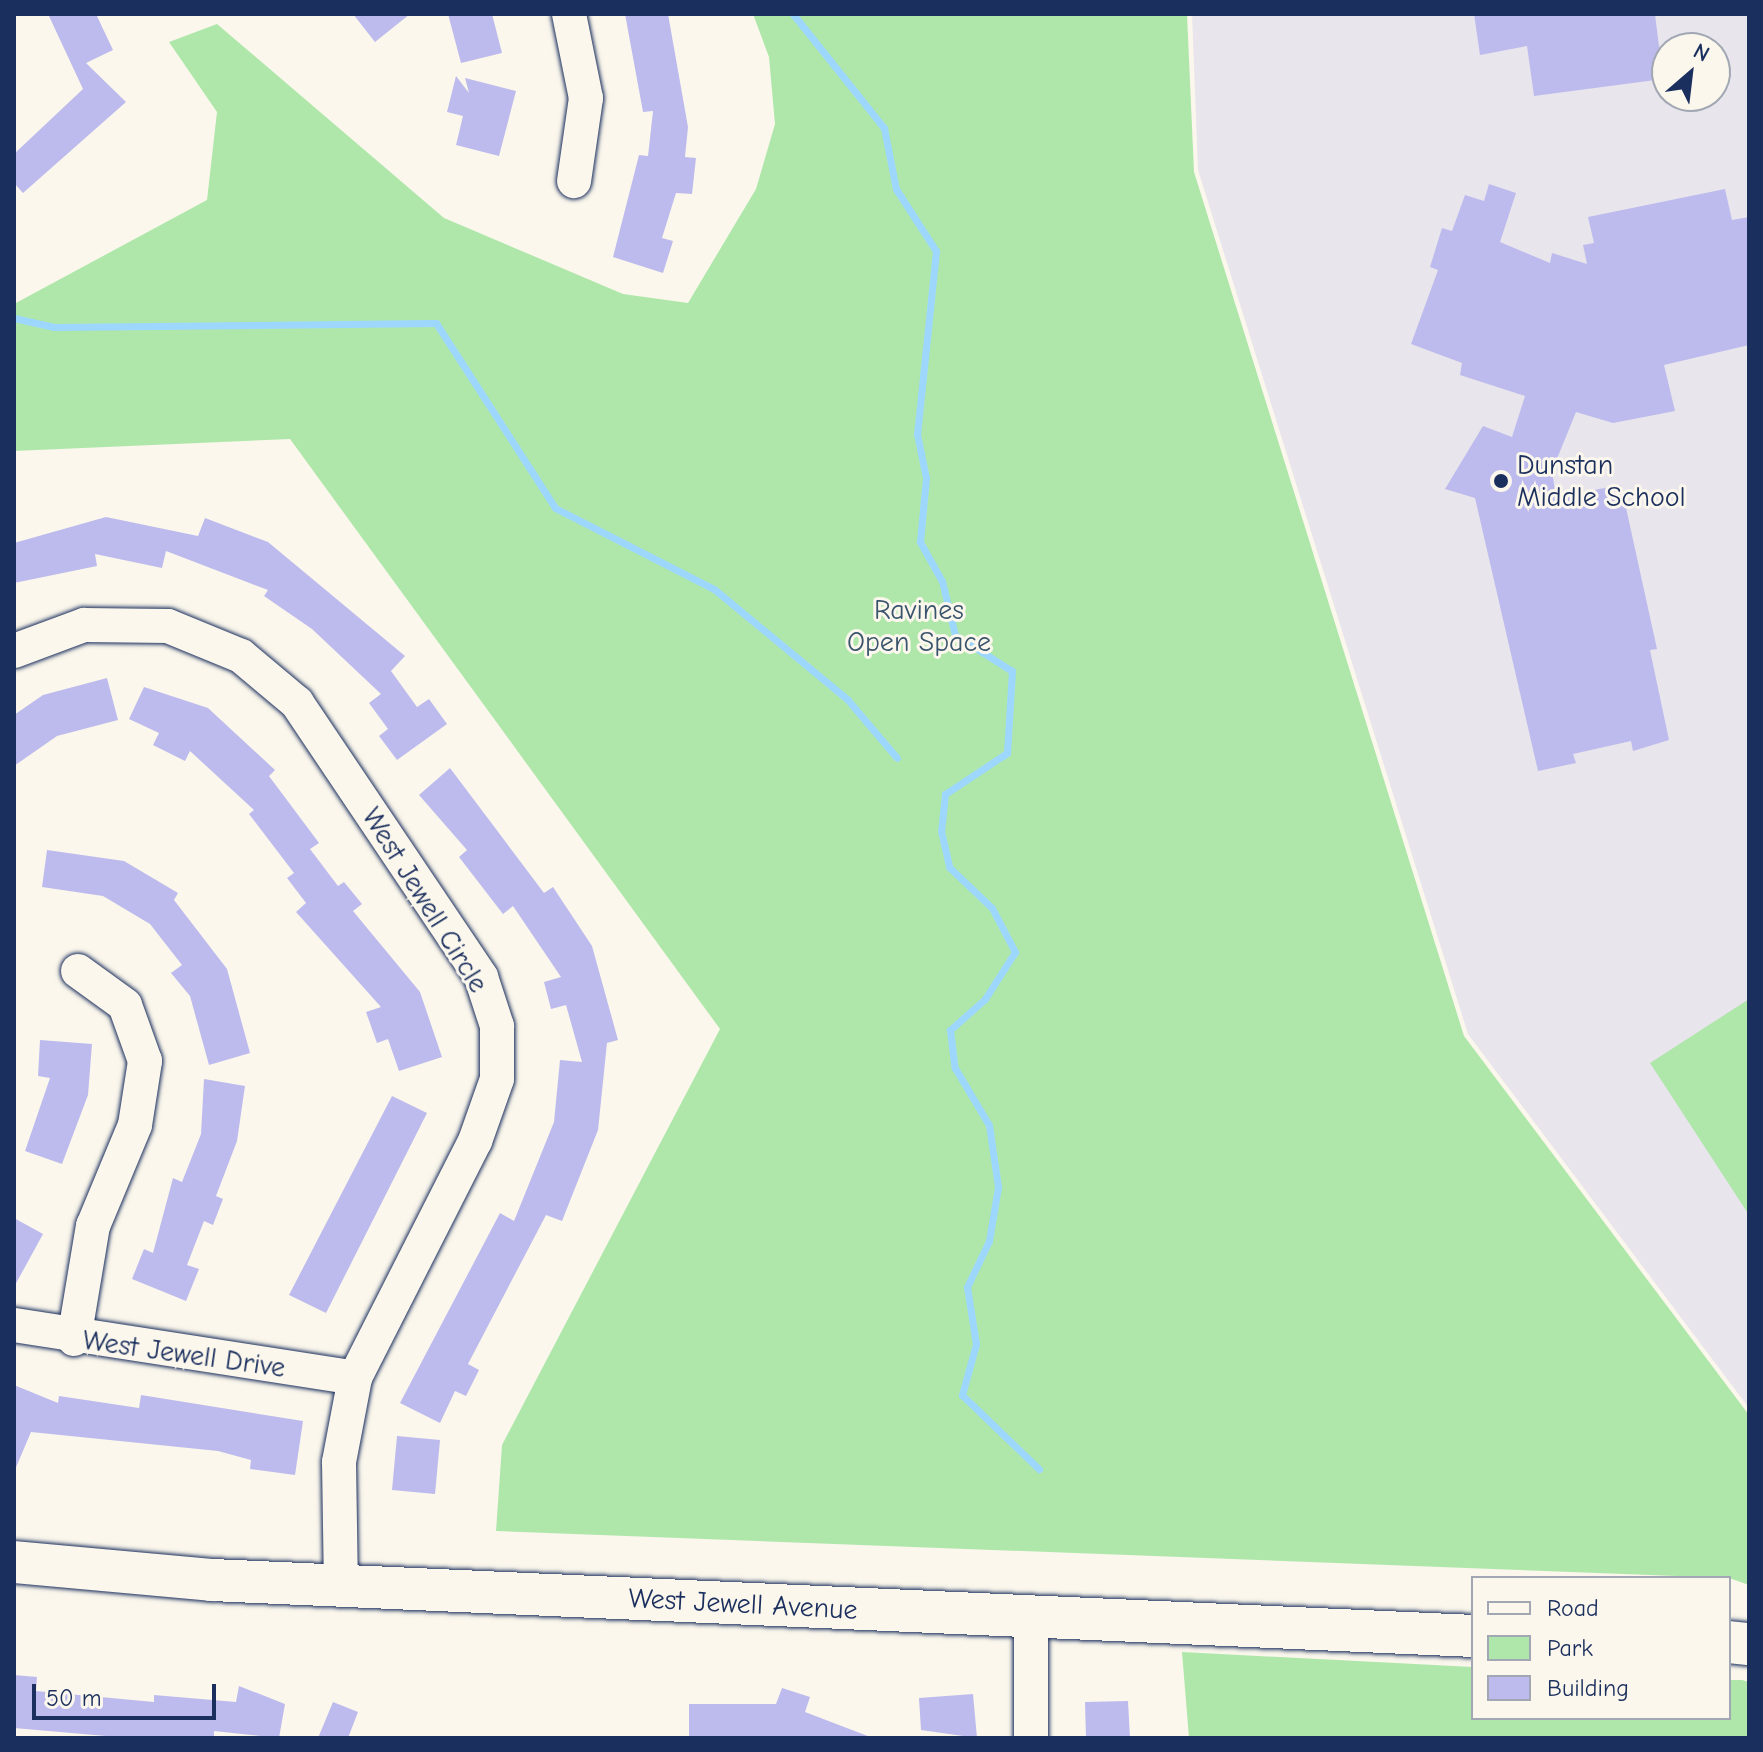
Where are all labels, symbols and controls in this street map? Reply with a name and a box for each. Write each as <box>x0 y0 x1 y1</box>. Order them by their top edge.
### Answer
north arrow <box>1651 32 1731 112</box>
text: N <box>1689 38 1714 67</box>
place label: Dunstan Middle School <box>1517 448 1686 514</box>
marker: Dunstan Middle School <box>1492 472 1510 490</box>
park label: Ravines Open Space <box>847 593 991 659</box>
street label: West Jewell Circle <box>355 801 495 999</box>
street label: West Jewell Drive <box>80 1323 288 1385</box>
legend <box>1471 1576 1731 1720</box>
street label: West Jewell Avenue <box>628 1581 858 1627</box>
text: Road <box>1547 1594 1599 1622</box>
text: Park <box>1547 1634 1593 1662</box>
scale bar <box>36 1668 220 1718</box>
text: Building <box>1547 1674 1629 1702</box>
text: 50 m <box>46 1684 102 1712</box>

